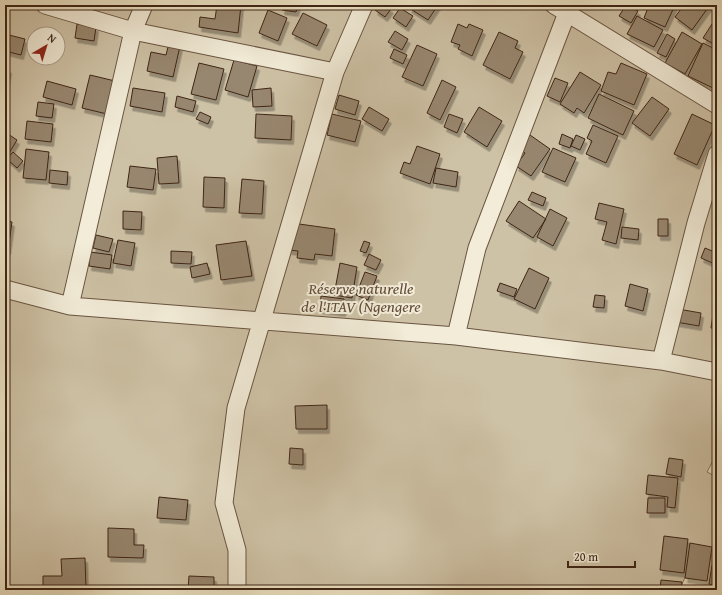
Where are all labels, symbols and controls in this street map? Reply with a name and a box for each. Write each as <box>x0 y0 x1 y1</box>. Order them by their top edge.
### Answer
north arrow <box>26 26 66 66</box>
text: N <box>44 30 60 47</box>
park label: Réserve naturelle de l'ITAV (Ngengere <box>301 276 421 318</box>
scale bar <box>568 543 635 569</box>
text: 20 m <box>574 548 598 565</box>

